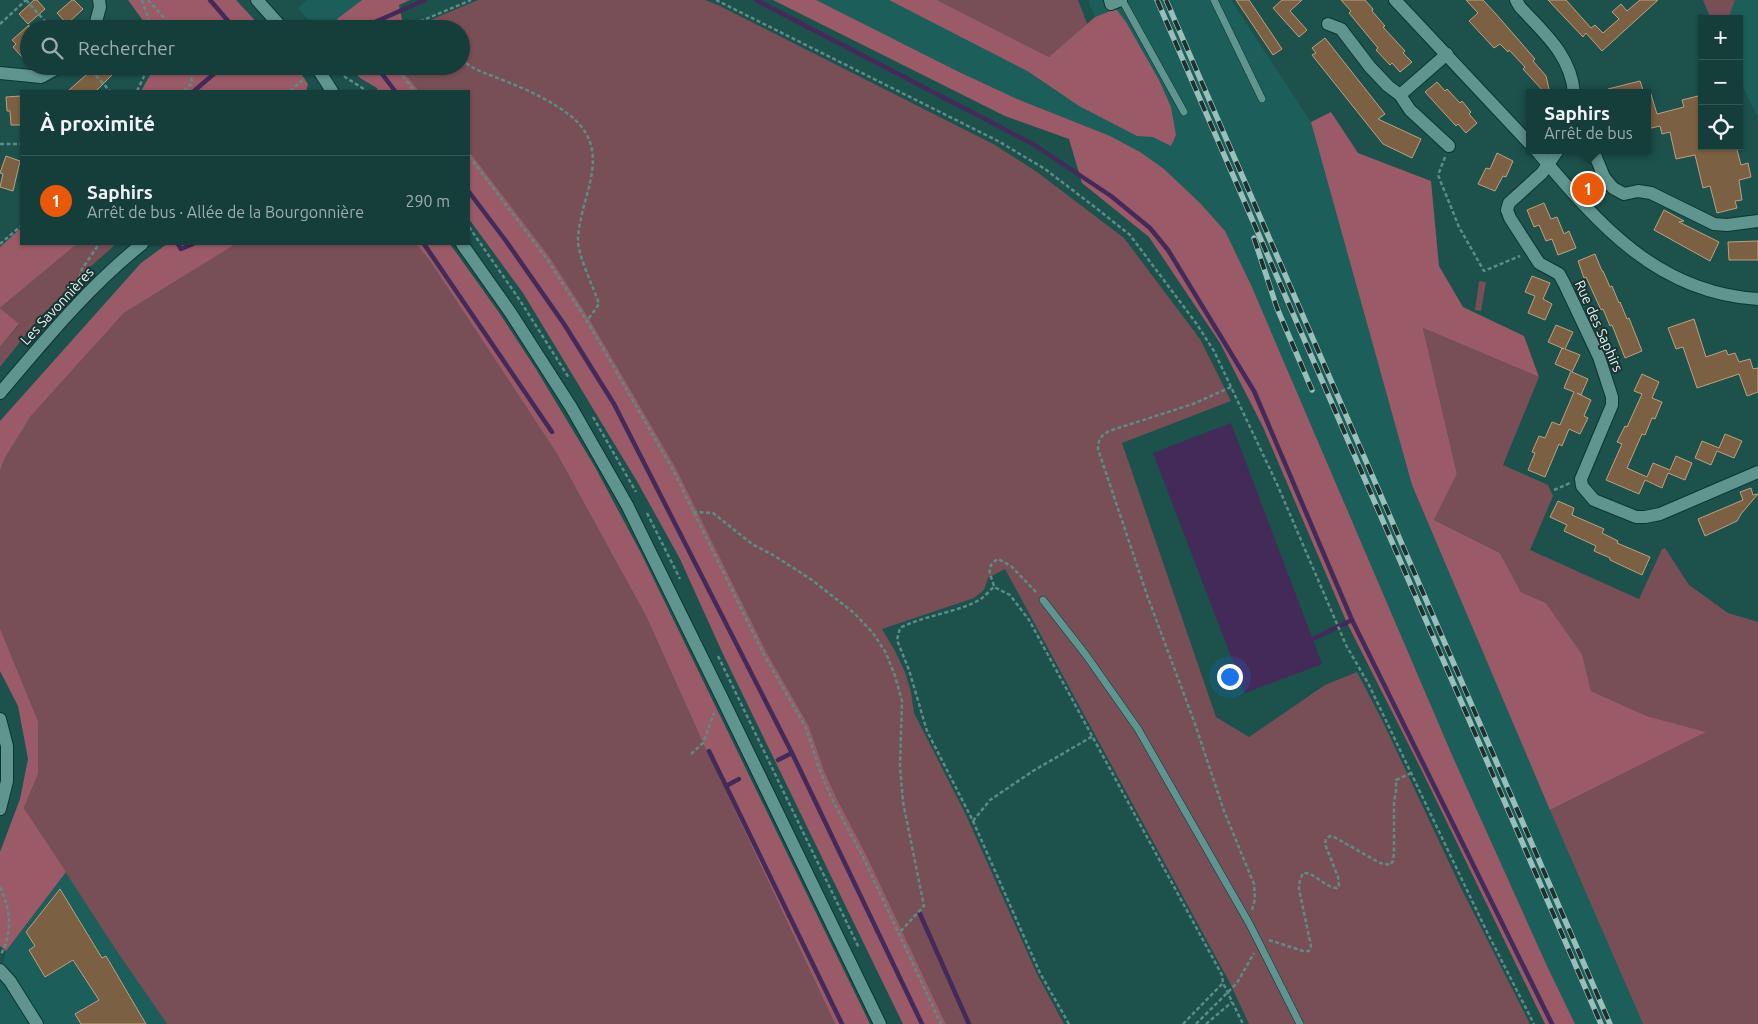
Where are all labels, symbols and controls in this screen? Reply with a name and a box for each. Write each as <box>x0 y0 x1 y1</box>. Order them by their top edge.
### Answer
map controls <box>1698 15 1743 150</box>
button: + <box>1698 15 1743 60</box>
search box <box>20 20 470 75</box>
icon: search <box>38 34 66 62</box>
text: Rechercher <box>78 37 175 59</box>
button: − <box>1698 60 1743 105</box>
popup <box>1526 89 1651 154</box>
text: Saphirs <box>1544 102 1610 124</box>
button: locate <box>1698 105 1743 150</box>
text: À proximité <box>40 111 155 135</box>
text: Arrêt de bus <box>1544 124 1633 142</box>
pin: 1 <box>1572 170 1604 208</box>
text: Saphirs <box>87 181 153 203</box>
text: 1 <box>51 192 61 210</box>
text: 290 m <box>405 192 450 210</box>
text: Arrêt de bus · Allée de la Bourgonnière <box>87 203 364 221</box>
street label: Les Savonnières <box>17 264 97 348</box>
street label: Rue des Saphirs <box>1572 278 1626 374</box>
your location <box>1217 664 1243 690</box>

